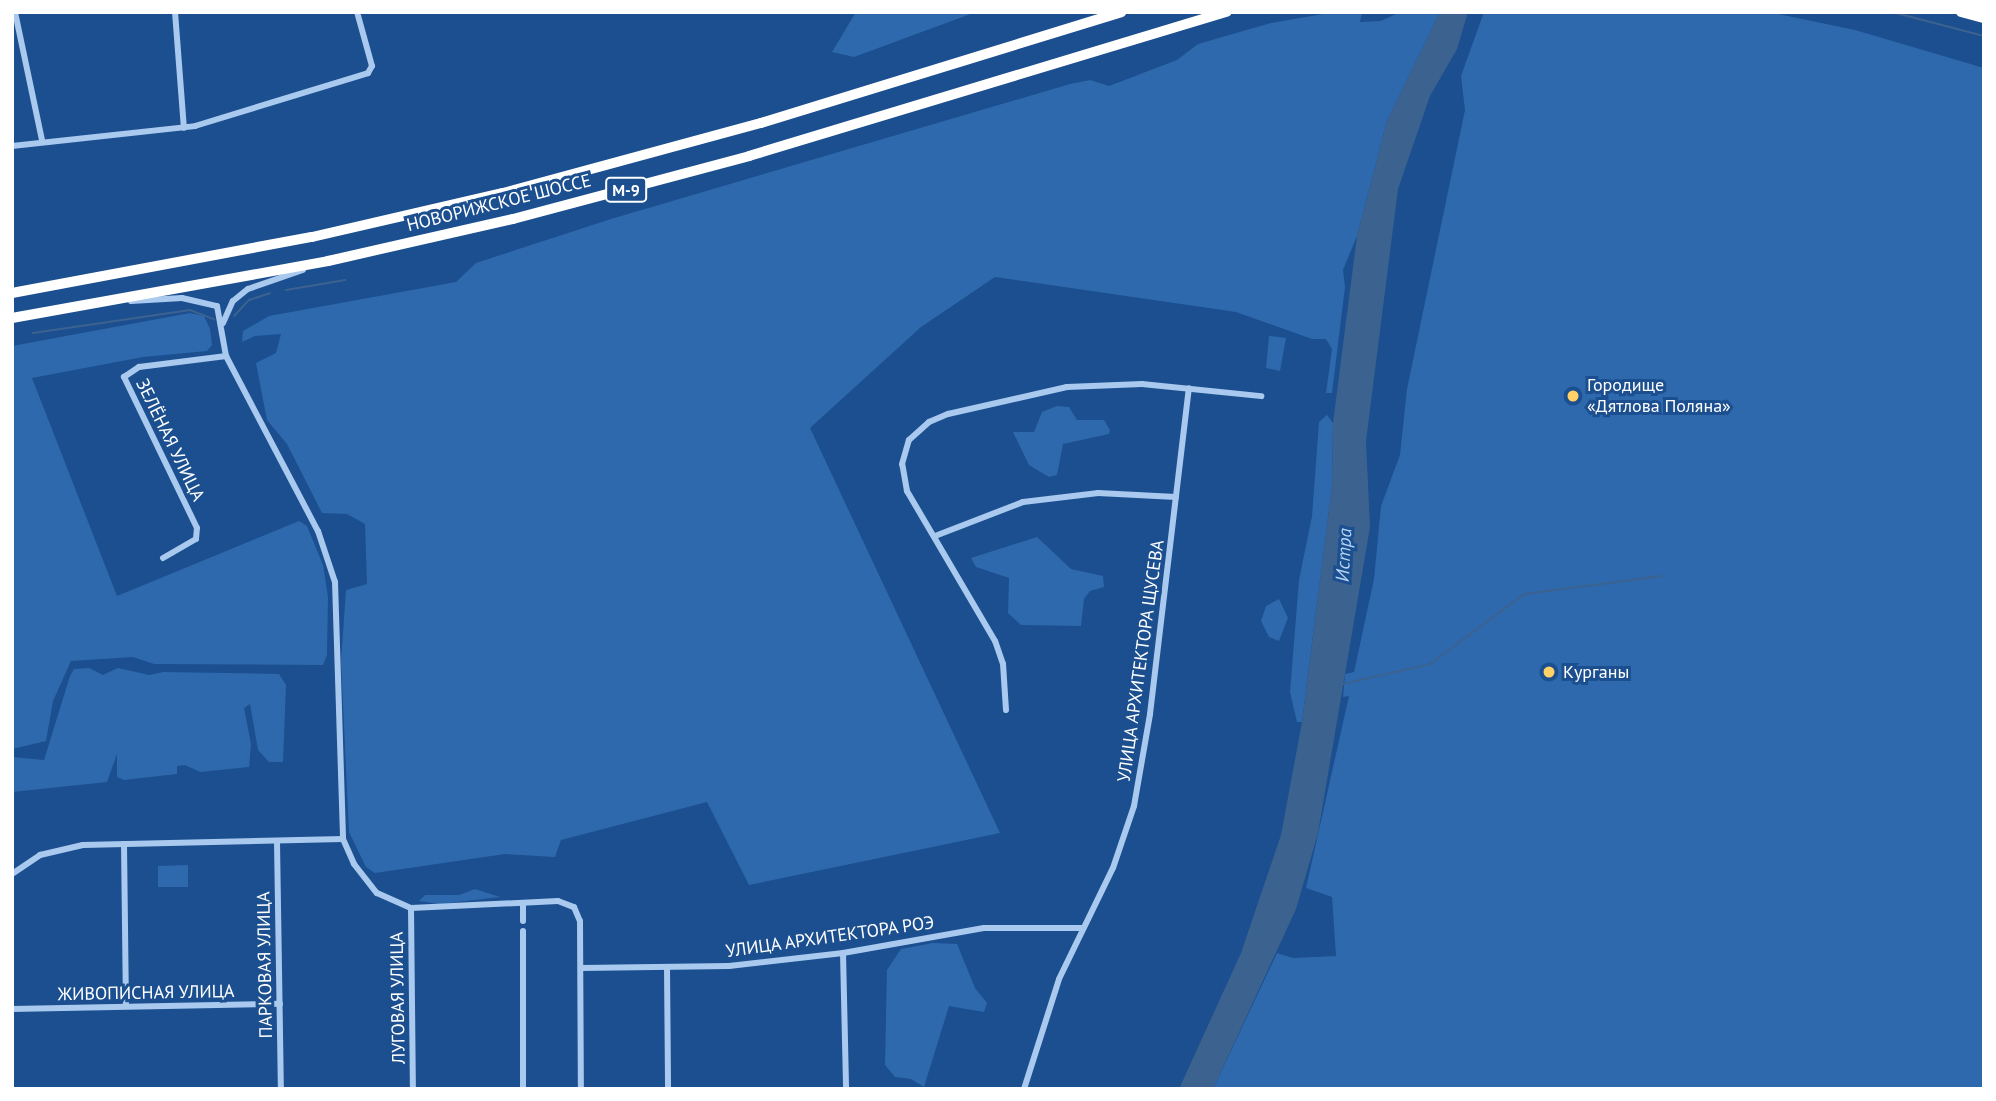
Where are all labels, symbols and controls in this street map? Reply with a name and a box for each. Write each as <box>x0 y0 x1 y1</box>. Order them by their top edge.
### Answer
street label: НОВОРИЖСКОЕ ШОССЕ <box>405 170 593 236</box>
road number: М-9 <box>605 178 647 202</box>
street label: ЗЕЛЁНАЯ УЛИЦА <box>131 375 209 505</box>
place label: Городище «Дятлова Поляна» <box>1587 375 1731 418</box>
marker: Городище «Дятлова Поляна» <box>1565 388 1581 404</box>
water label: Истра <box>1331 528 1357 582</box>
street label: УЛИЦА АРХИТЕКТОРА ЩУСЕВА <box>1113 537 1169 785</box>
place label: Курганы <box>1563 661 1629 683</box>
marker: Курганы <box>1541 664 1557 680</box>
street label: ПАРКОВАЯ УЛИЦА <box>253 891 277 1039</box>
street label: УЛИЦА АРХИТЕКТОРА РОЭ <box>723 912 937 962</box>
street label: ЛУГОВАЯ УЛИЦА <box>386 931 410 1065</box>
street label: ЖИВОПИСНАЯ УЛИЦА <box>57 981 235 1005</box>

